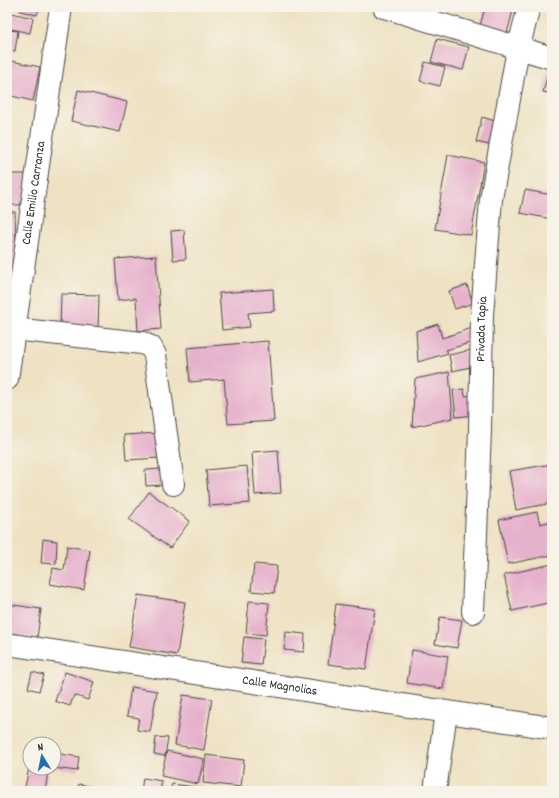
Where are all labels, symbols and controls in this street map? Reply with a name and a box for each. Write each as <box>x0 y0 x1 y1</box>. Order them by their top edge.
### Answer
street label: Calle Emilio Carranza <box>17 139 51 246</box>
street label: Privada Tapia <box>472 295 493 362</box>
street label: Calle Magnolias <box>241 671 319 701</box>
north arrow <box>22 736 62 776</box>
text: N <box>37 740 45 756</box>

